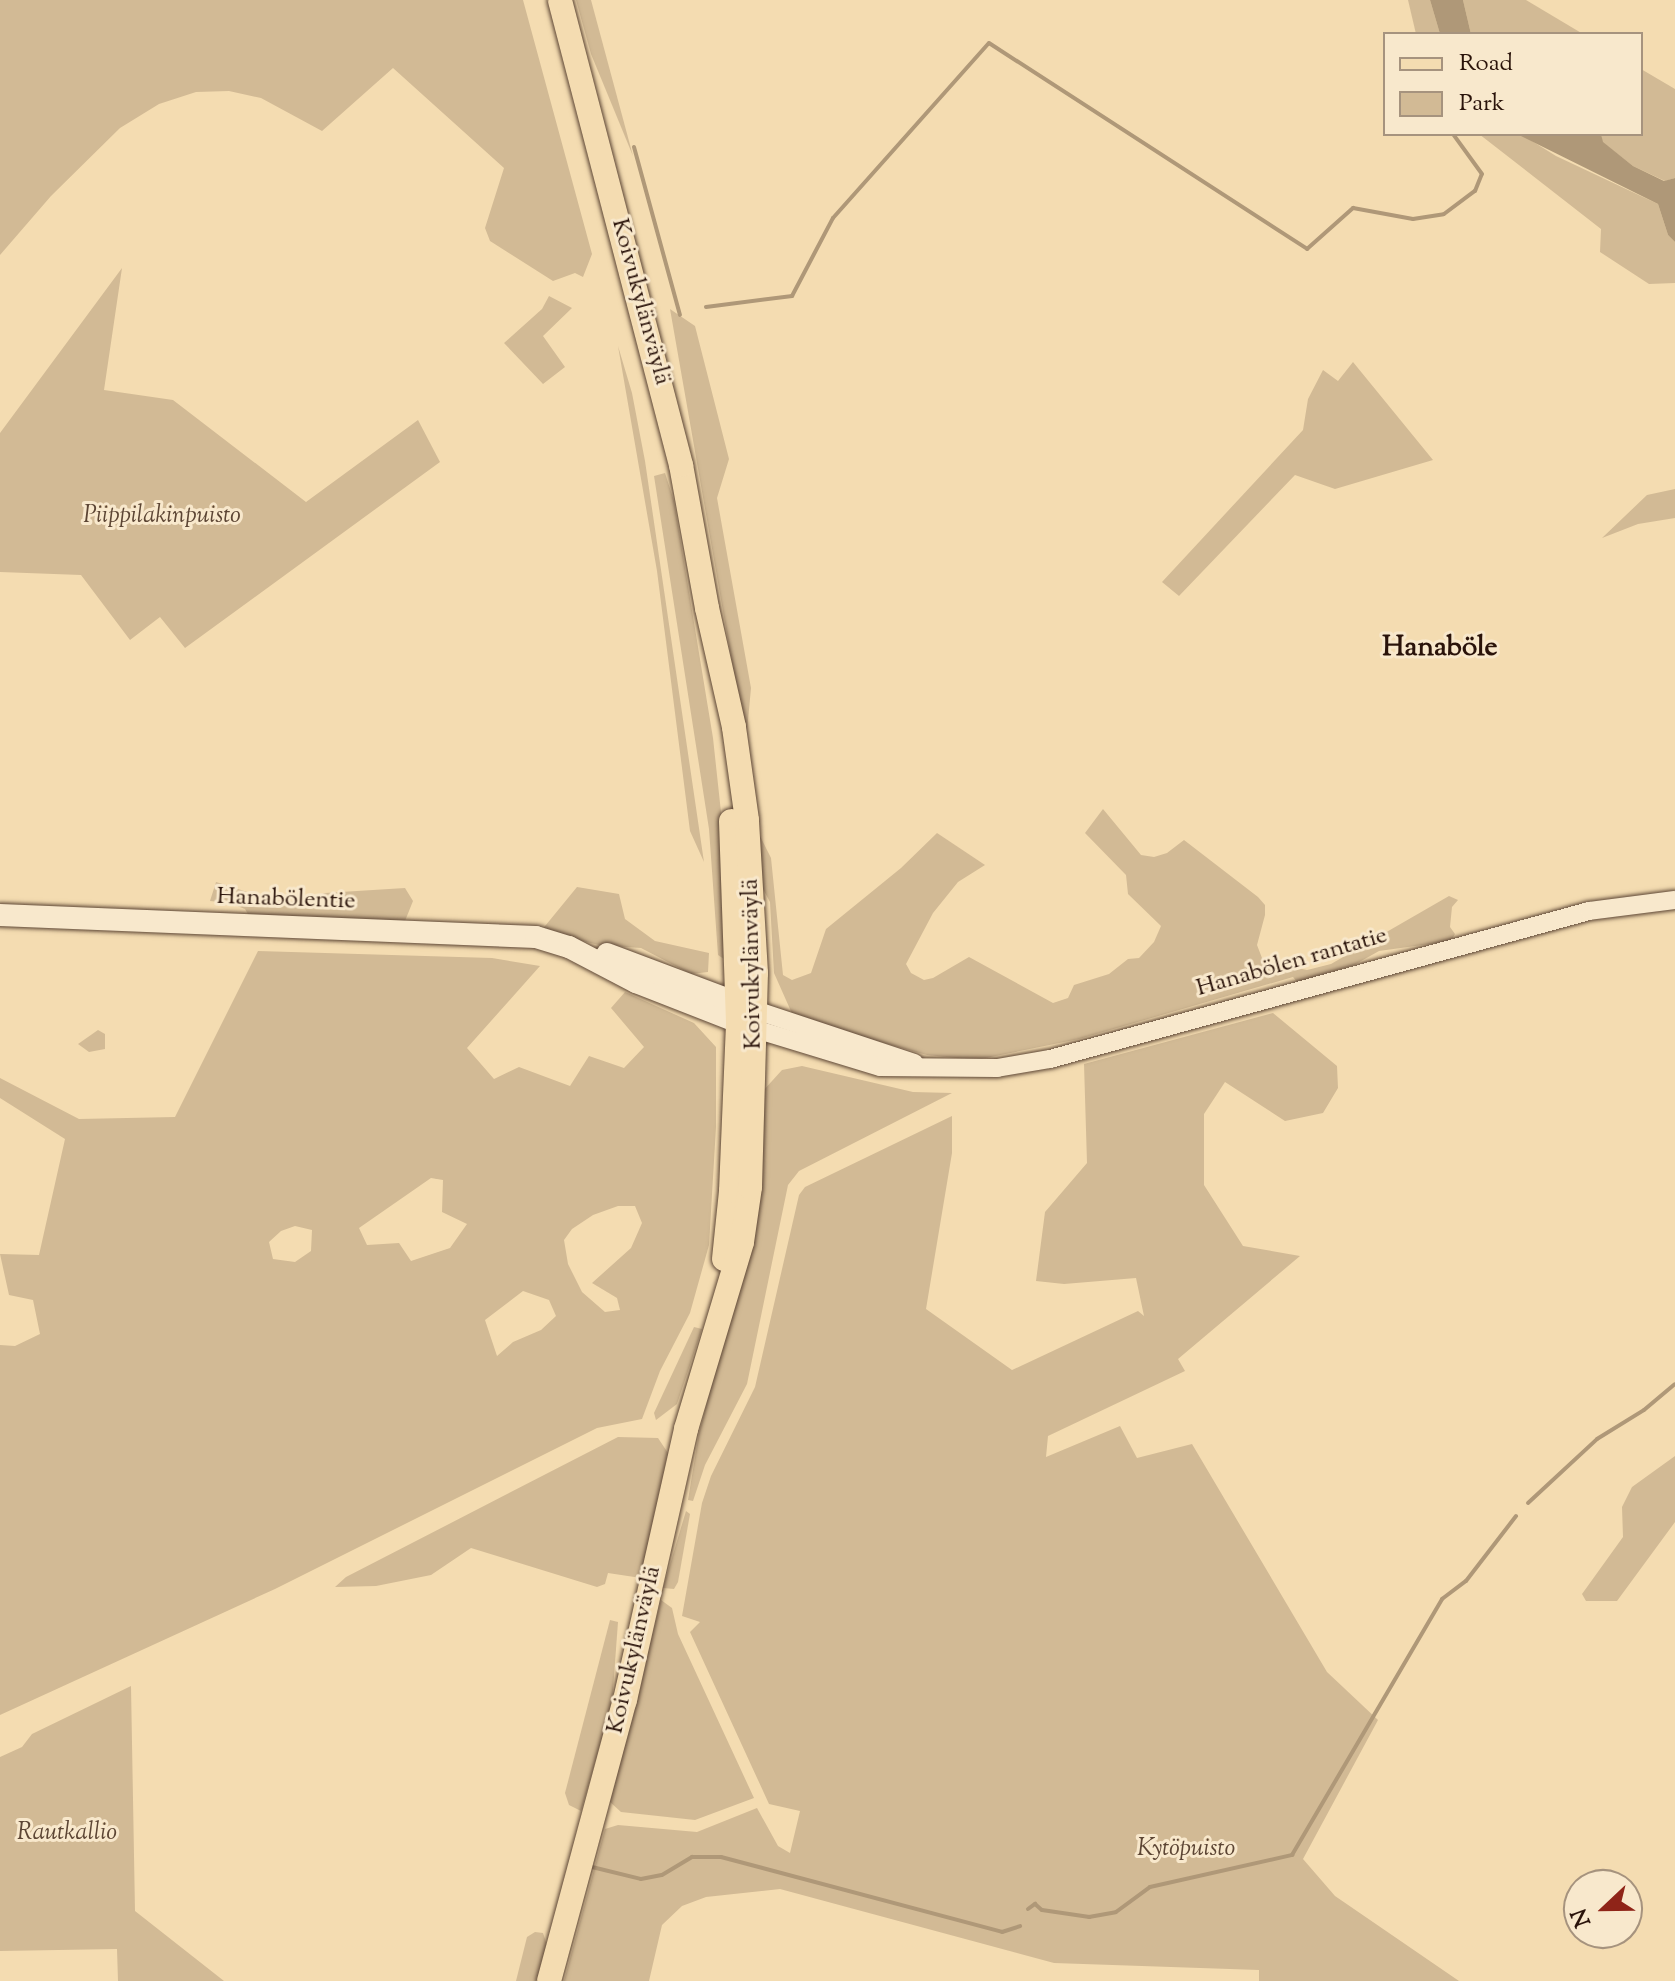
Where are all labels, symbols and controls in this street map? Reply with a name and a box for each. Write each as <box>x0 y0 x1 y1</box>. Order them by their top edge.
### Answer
legend <box>1383 32 1643 136</box>
text: Road <box>1459 47 1513 81</box>
text: Park <box>1459 87 1505 121</box>
street label: Koivukylänväylä <box>604 216 676 388</box>
park label: Piippilakinpuisto <box>83 503 241 531</box>
district label: Hanaböle <box>1382 631 1498 665</box>
street label: Koivukylänväylä <box>737 878 769 1050</box>
street label: Hanabölentie <box>216 883 356 917</box>
street label: Hanabölen rantatie <box>1193 922 1391 1004</box>
street label: Koivukylänväylä <box>602 1563 668 1737</box>
park label: Rautkallio <box>17 1820 117 1848</box>
park label: Kytöpuisto <box>1137 1836 1235 1864</box>
north arrow <box>1563 1869 1643 1949</box>
text: N <box>1564 1903 1601 1931</box>

